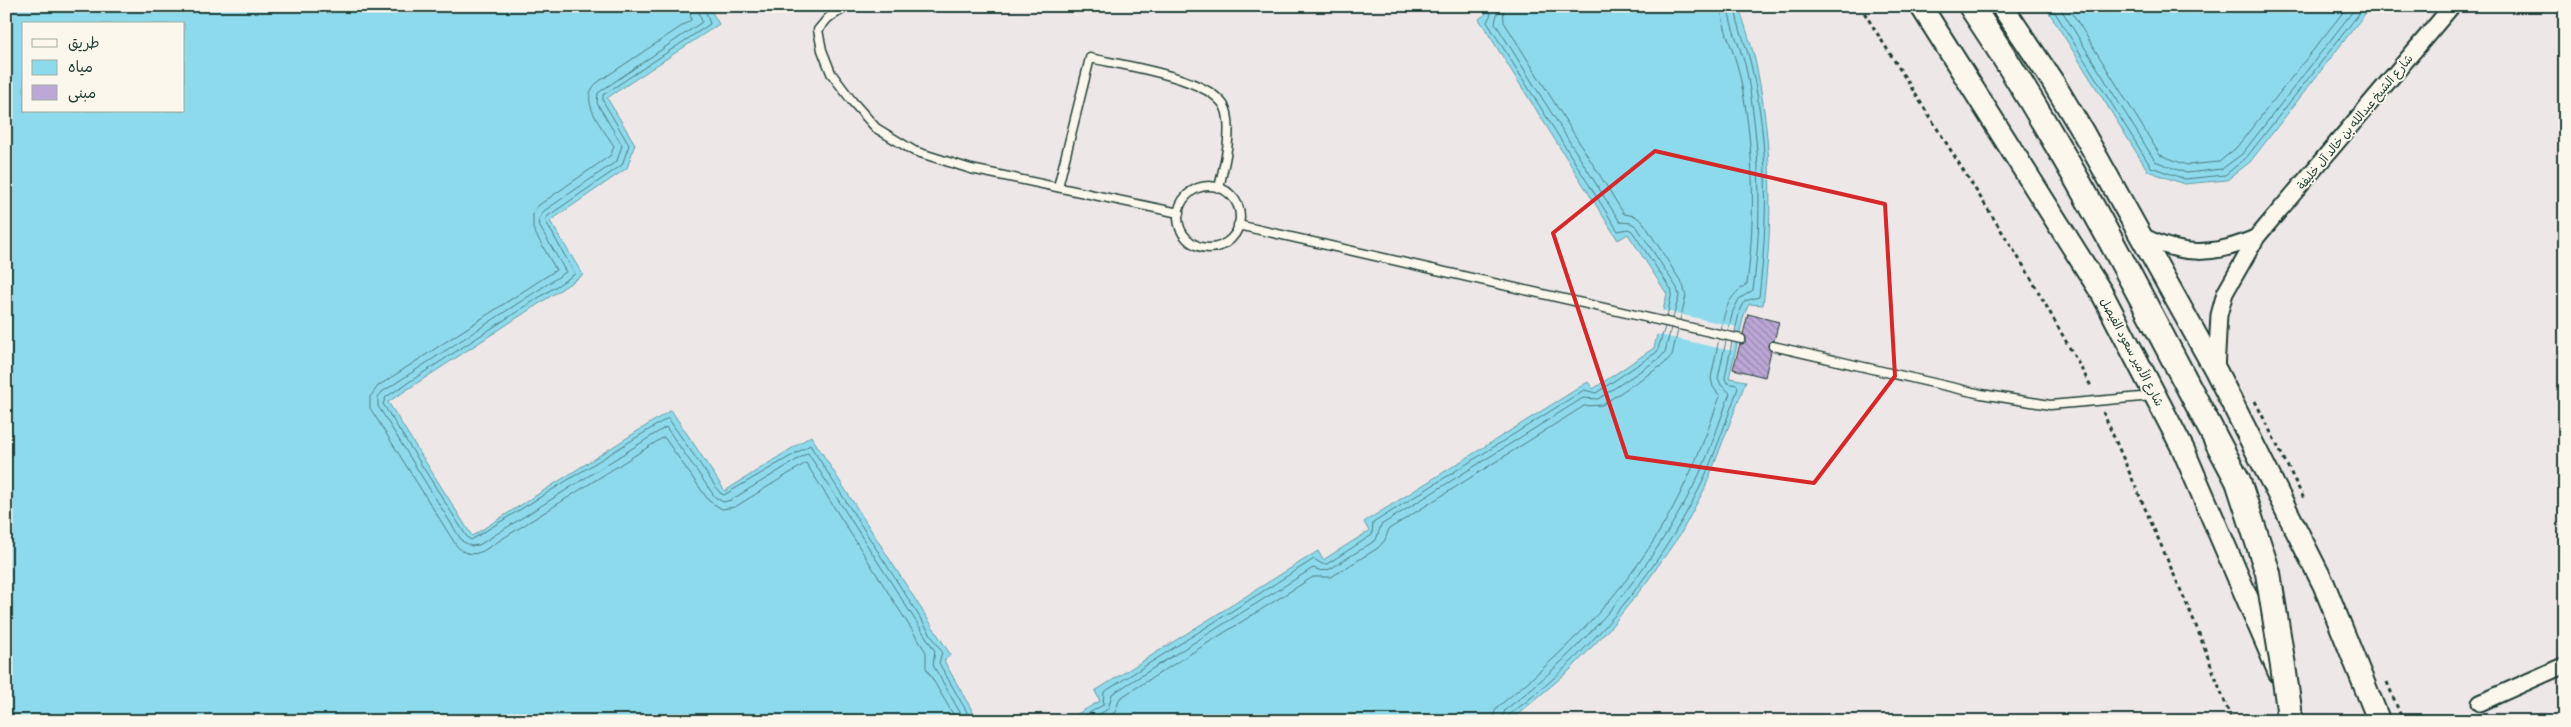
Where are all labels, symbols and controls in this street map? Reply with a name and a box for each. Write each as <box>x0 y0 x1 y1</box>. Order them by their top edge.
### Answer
legend <box>22 22 185 112</box>
text: طريق <box>68 34 100 53</box>
street label: شارع الشيخ عبدالله بن خالد آل خليفة <box>2294 52 2417 194</box>
text: مياه <box>68 58 93 77</box>
text: مبنى <box>68 84 96 103</box>
street label: شارع الأمير سعود الفيصل <box>2096 295 2167 410</box>

